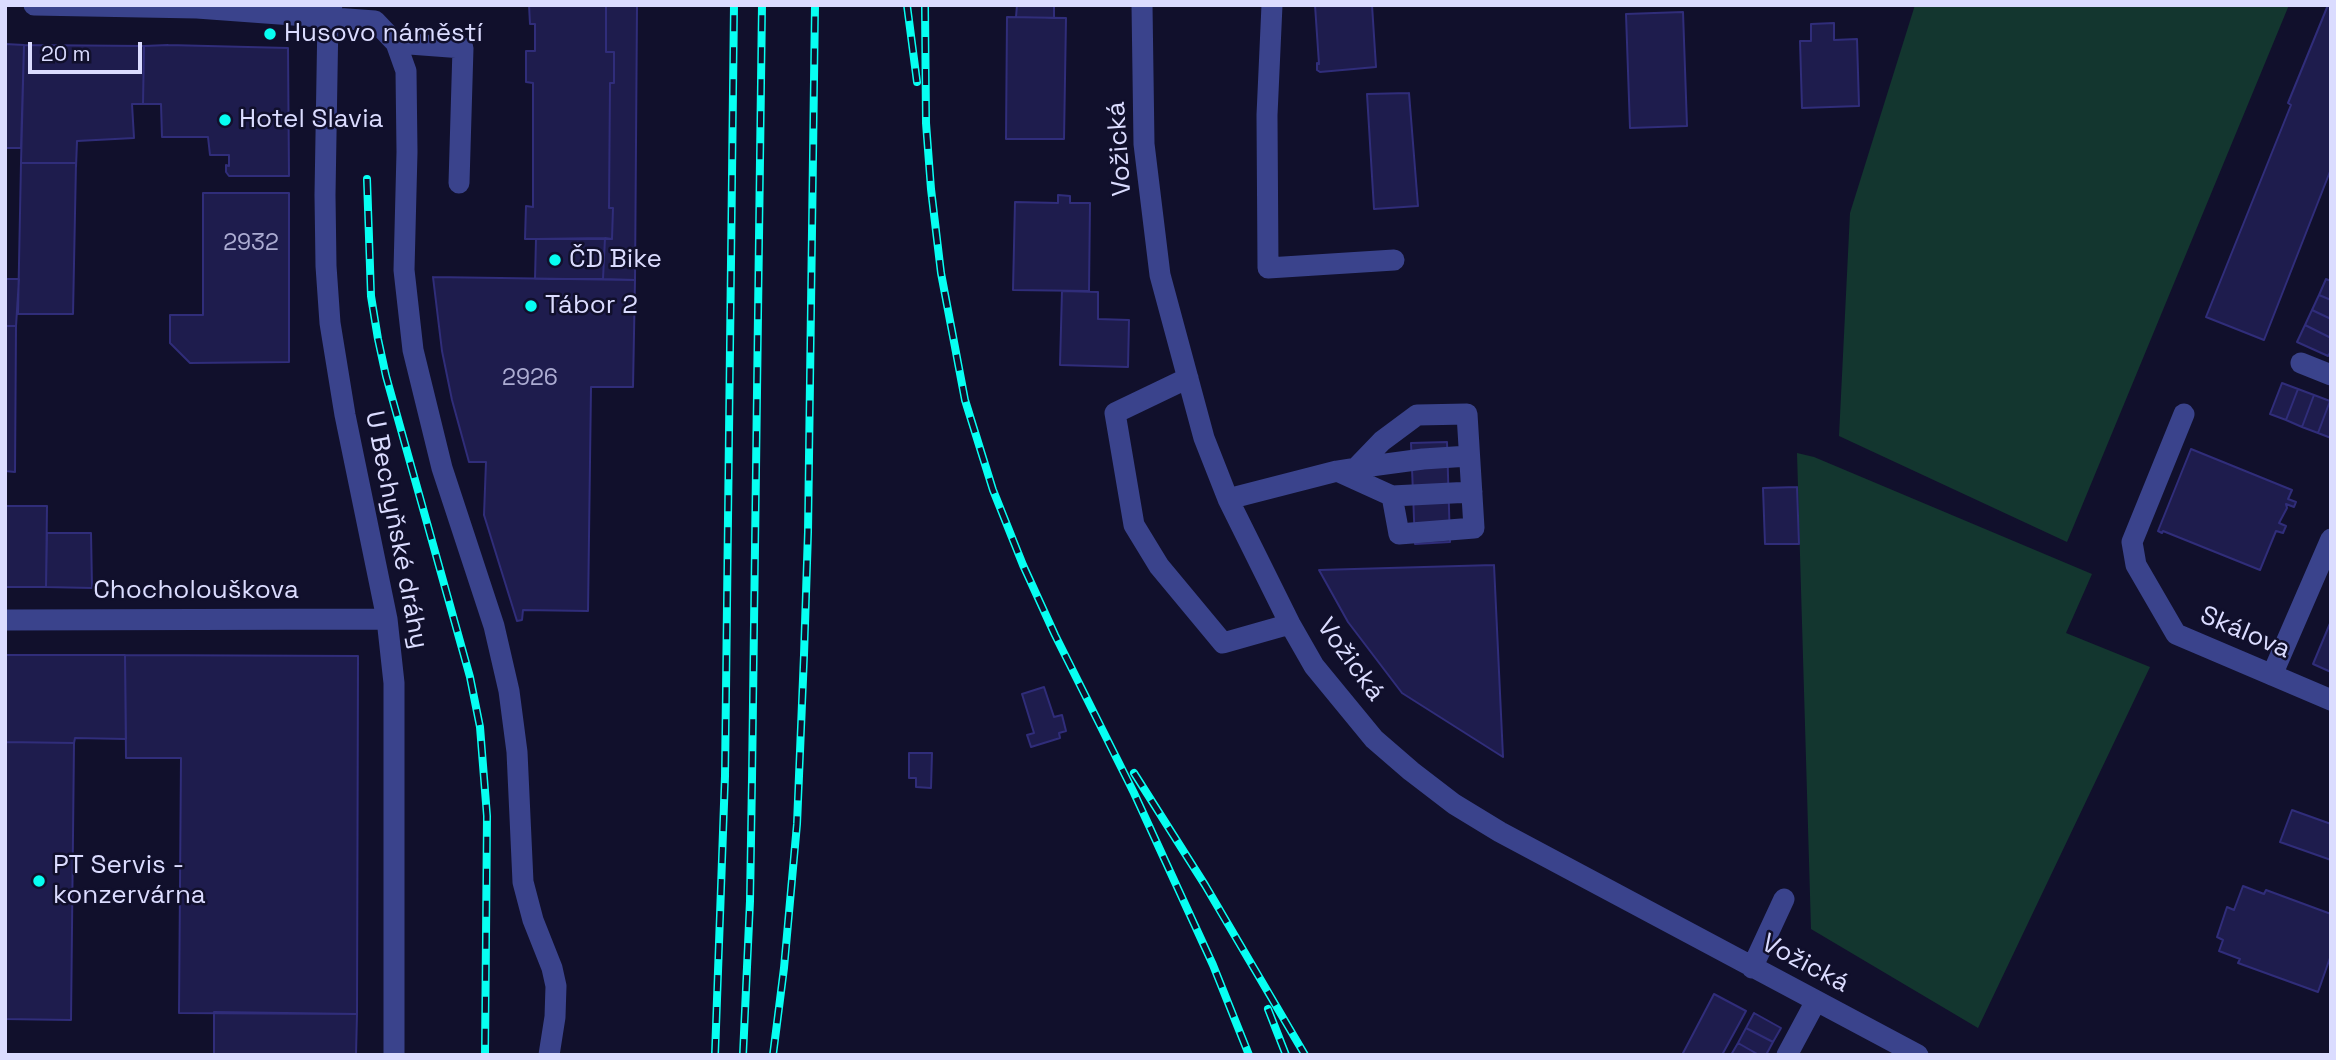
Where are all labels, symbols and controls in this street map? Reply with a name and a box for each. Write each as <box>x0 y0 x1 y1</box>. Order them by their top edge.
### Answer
place label: Husovo náměstí <box>284 18 483 50</box>
marker: Husovo náměstí <box>262 26 278 42</box>
scale bar <box>32 28 145 72</box>
text: 20 m <box>41 40 91 67</box>
street label: Vožická <box>1101 101 1139 197</box>
place label: Hotel Slavia <box>239 104 383 136</box>
marker: Hotel Slavia <box>217 112 233 128</box>
house number: 2932 <box>223 230 279 258</box>
place label: ČD Bike <box>569 244 662 276</box>
marker: ČD Bike <box>547 252 563 268</box>
place label: Tábor 2 <box>545 290 638 322</box>
marker: Tábor 2 <box>523 298 539 314</box>
house number: 2926 <box>502 365 558 393</box>
street label: U Bechyňské dráhy <box>358 409 434 651</box>
street label: Chocholouškova <box>93 575 299 607</box>
street label: Skálova <box>2195 600 2295 666</box>
street label: Vožická <box>1310 612 1390 708</box>
place label: PT Servis - konzervárna <box>53 850 206 912</box>
marker: PT Servis - konzervárna <box>31 873 47 889</box>
street label: Vožická <box>1756 928 1854 1000</box>

